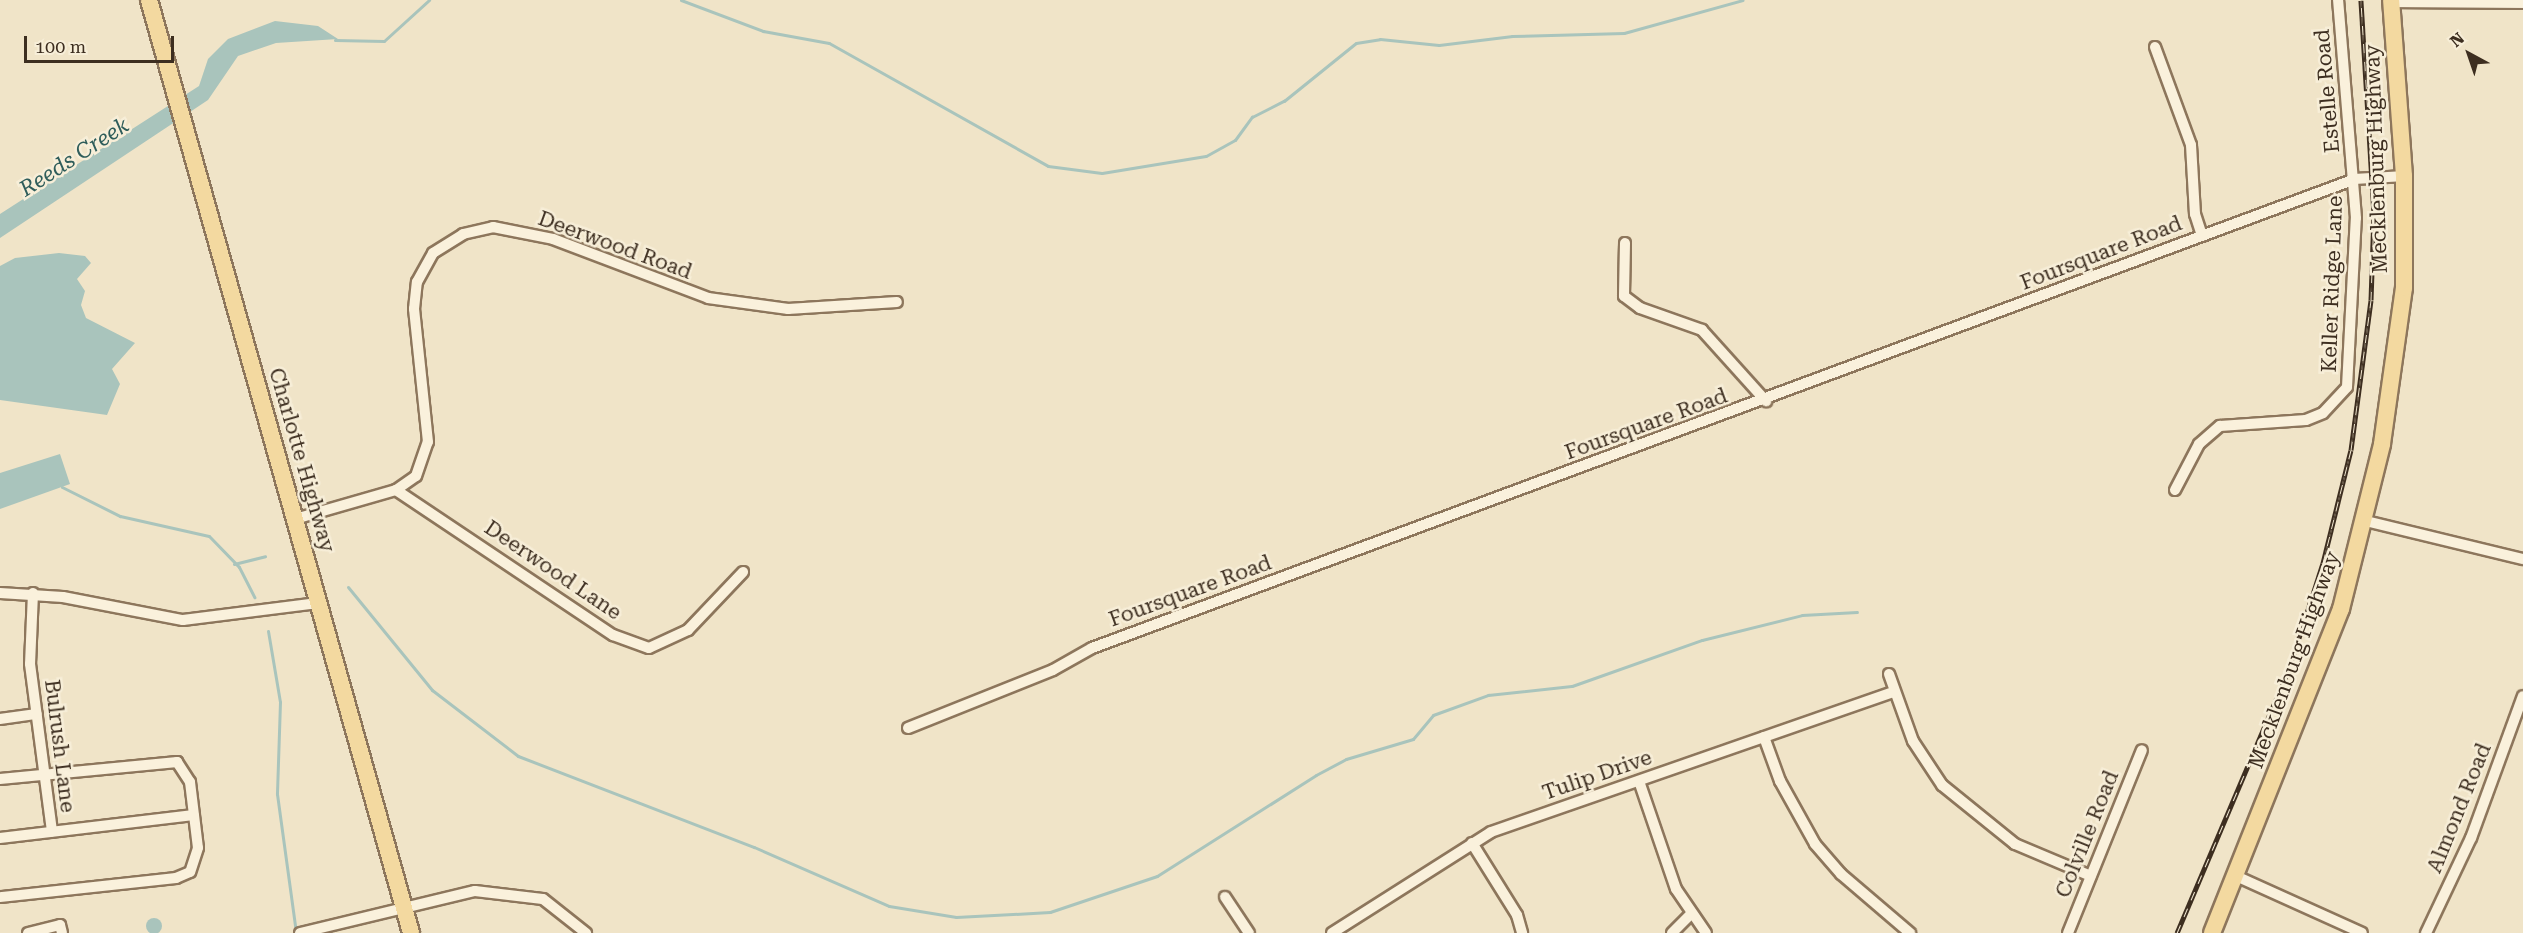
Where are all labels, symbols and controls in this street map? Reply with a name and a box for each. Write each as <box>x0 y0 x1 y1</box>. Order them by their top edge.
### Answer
scale bar <box>27 24 177 62</box>
north arrow <box>2439 24 2499 84</box>
street label: Estelle Road <box>2309 28 2345 154</box>
text: N <box>2446 29 2468 51</box>
text: 100 m <box>35 36 86 57</box>
street label: Mecklenburg Highway <box>2359 44 2393 274</box>
water label: Reeds Creek <box>14 112 134 202</box>
street label: Keller Ridge Lane <box>2316 195 2348 373</box>
street label: Deerwood Road <box>535 206 695 284</box>
street label: Foursquare Road <box>2017 211 2185 295</box>
street label: Charlotte Highway <box>264 365 340 555</box>
street label: Foursquare Road <box>1561 383 1731 465</box>
street label: Deerwood Lane <box>480 515 626 625</box>
street label: Mecklenburg Highway <box>2243 548 2345 772</box>
street label: Foursquare Road <box>1105 550 1275 632</box>
street label: Bulrush Lane <box>39 678 81 814</box>
street label: Almond Road <box>2422 740 2496 876</box>
street label: Tulip Drive <box>1539 745 1655 805</box>
street label: Colville Road <box>2050 767 2124 901</box>

